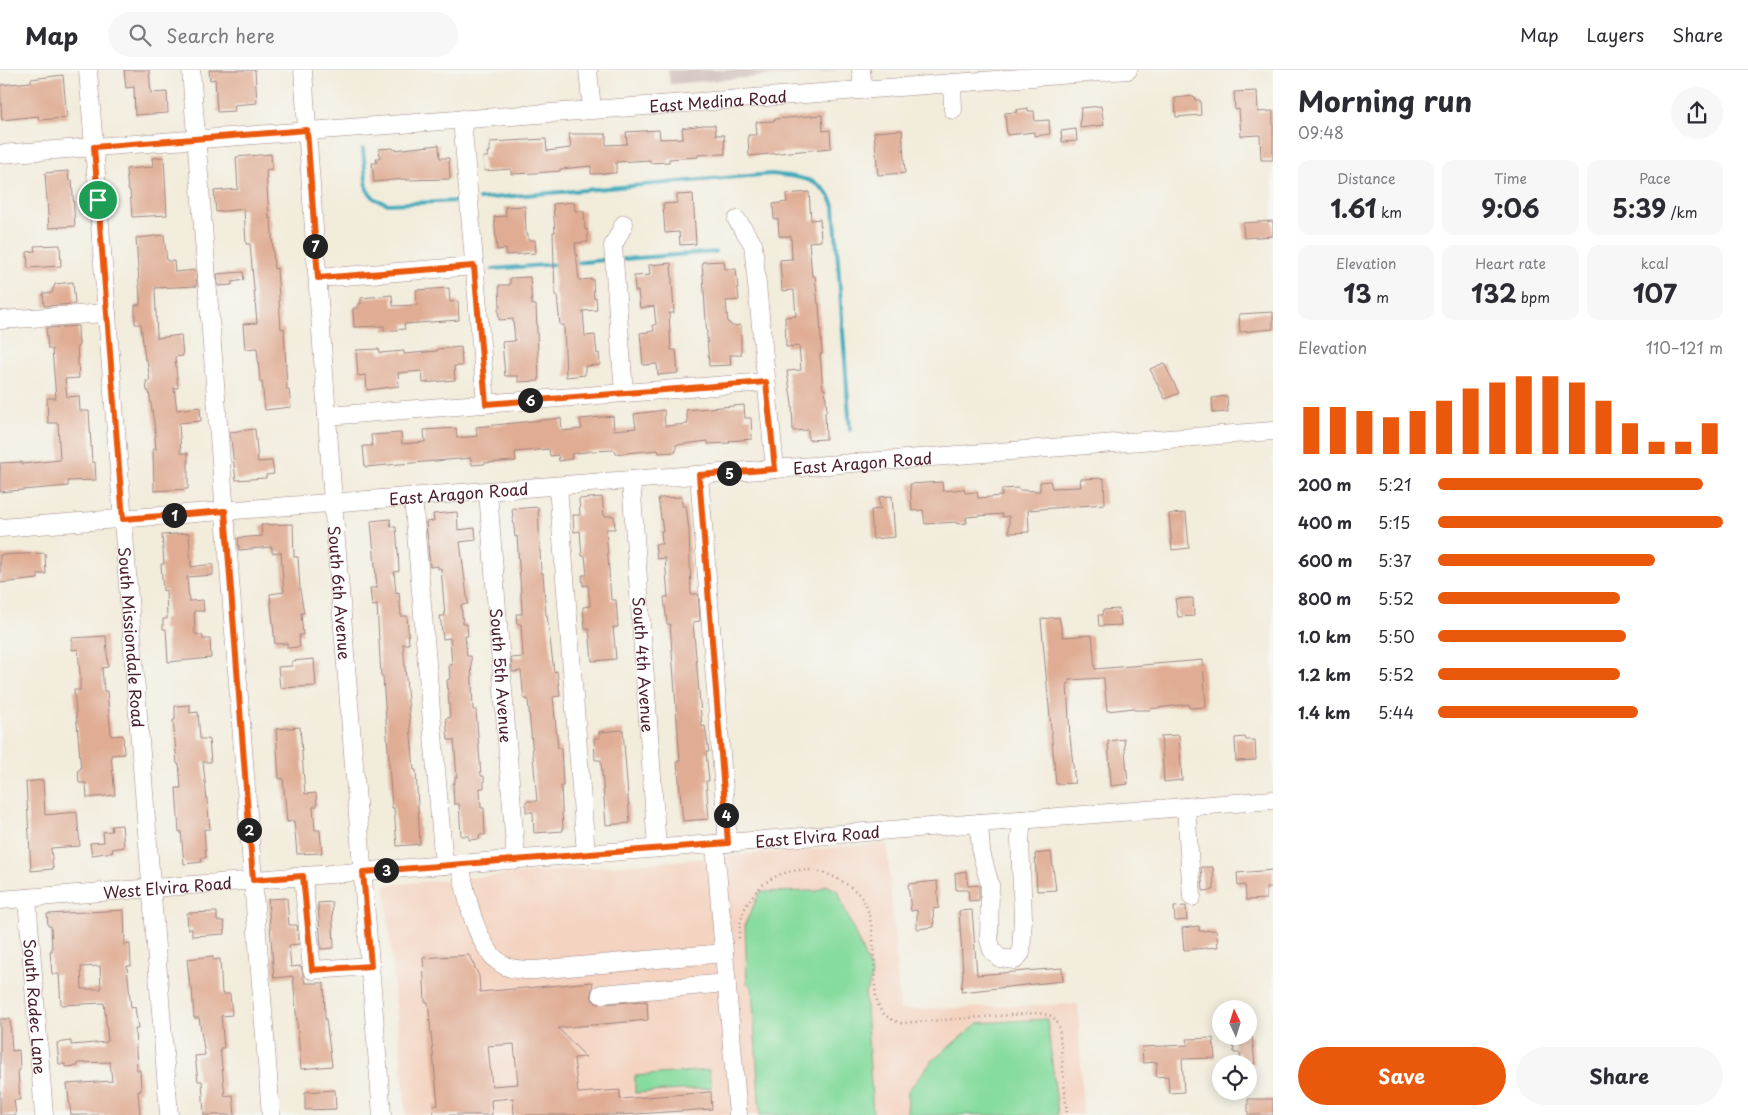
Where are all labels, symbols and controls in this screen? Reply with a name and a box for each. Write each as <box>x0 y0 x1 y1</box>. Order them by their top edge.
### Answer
search box <box>108 12 458 57</box>
text: Map <box>25 17 78 53</box>
icon: search <box>126 21 154 49</box>
text: Search here <box>166 21 275 49</box>
text: Map <box>1520 21 1559 48</box>
text: Layers <box>1587 21 1644 48</box>
text: Share <box>1672 21 1723 48</box>
text: Morning run <box>1298 79 1472 122</box>
street label: East Medina Road <box>648 83 788 118</box>
button: share <box>1671 87 1723 139</box>
text: 09:48 <box>1298 120 1344 144</box>
text: Distance <box>1337 168 1396 189</box>
text: Time <box>1494 168 1527 189</box>
text: Pace <box>1639 168 1671 189</box>
pin <box>77 179 119 221</box>
icon: arrive <box>84 186 112 214</box>
text: 1.61 <box>1330 189 1376 227</box>
text: 9:06 <box>1481 189 1540 227</box>
text: 5:39 <box>1612 189 1666 227</box>
text: km <box>1376 202 1402 223</box>
text: /km <box>1666 202 1698 223</box>
pin: 7 <box>302 234 328 258</box>
text: 7 <box>311 236 320 257</box>
text: Elevation <box>1336 253 1396 274</box>
text: Heart rate <box>1475 253 1546 274</box>
text: kcal <box>1641 253 1669 274</box>
text: 13 <box>1343 274 1372 312</box>
text: 132 <box>1471 274 1516 312</box>
text: 107 <box>1633 274 1677 312</box>
text: m <box>1372 287 1389 308</box>
text: bpm <box>1516 287 1550 308</box>
text: Elevation <box>1298 335 1367 359</box>
text: 110–121 m <box>1646 335 1723 359</box>
pin: 6 <box>518 388 542 412</box>
text: 6 <box>526 390 535 411</box>
street label: East Aragon Road <box>792 445 933 480</box>
pin: 5 <box>716 460 742 486</box>
text: 5 <box>725 463 734 484</box>
text: 200 m <box>1298 472 1352 496</box>
text: 5:21 <box>1378 472 1411 496</box>
street label: East Aragon Road <box>388 476 529 510</box>
pin: 1 <box>162 502 186 528</box>
text: 1 <box>171 505 178 526</box>
text: 400 m <box>1298 510 1352 534</box>
text: 5:15 <box>1378 510 1410 534</box>
street label: South 6th Avenue <box>323 525 358 661</box>
street label: South Missiondale Road <box>113 546 151 728</box>
text: 600 m <box>1298 548 1352 572</box>
text: 5:37 <box>1378 548 1412 572</box>
text: 800 m <box>1298 586 1351 610</box>
text: 5:52 <box>1378 586 1414 610</box>
street label: South 4th Avenue <box>627 596 661 733</box>
street label: South 5th Avenue <box>485 607 519 744</box>
text: 1.0 km <box>1298 624 1351 648</box>
text: 5:50 <box>1378 624 1415 648</box>
text: 1.2 km <box>1298 662 1351 686</box>
text: 5:52 <box>1378 662 1414 686</box>
text: 1.4 km <box>1298 700 1350 724</box>
text: 5:44 <box>1378 700 1414 724</box>
pin: 4 <box>714 802 738 828</box>
text: 4 <box>722 805 731 826</box>
pin: 2 <box>236 818 262 842</box>
street label: East Elvira Road <box>754 819 881 853</box>
text: 2 <box>245 820 254 841</box>
pin: 3 <box>374 858 398 882</box>
text: 3 <box>382 860 391 881</box>
street label: West Elvira Road <box>102 870 233 904</box>
street label: South Radec Lane <box>18 938 53 1075</box>
north arrow <box>1212 1000 1258 1045</box>
map controls <box>1212 1000 1257 1100</box>
button: Save <box>1298 1047 1506 1105</box>
button: Share <box>1516 1047 1723 1105</box>
button: locate <box>1212 1055 1257 1100</box>

